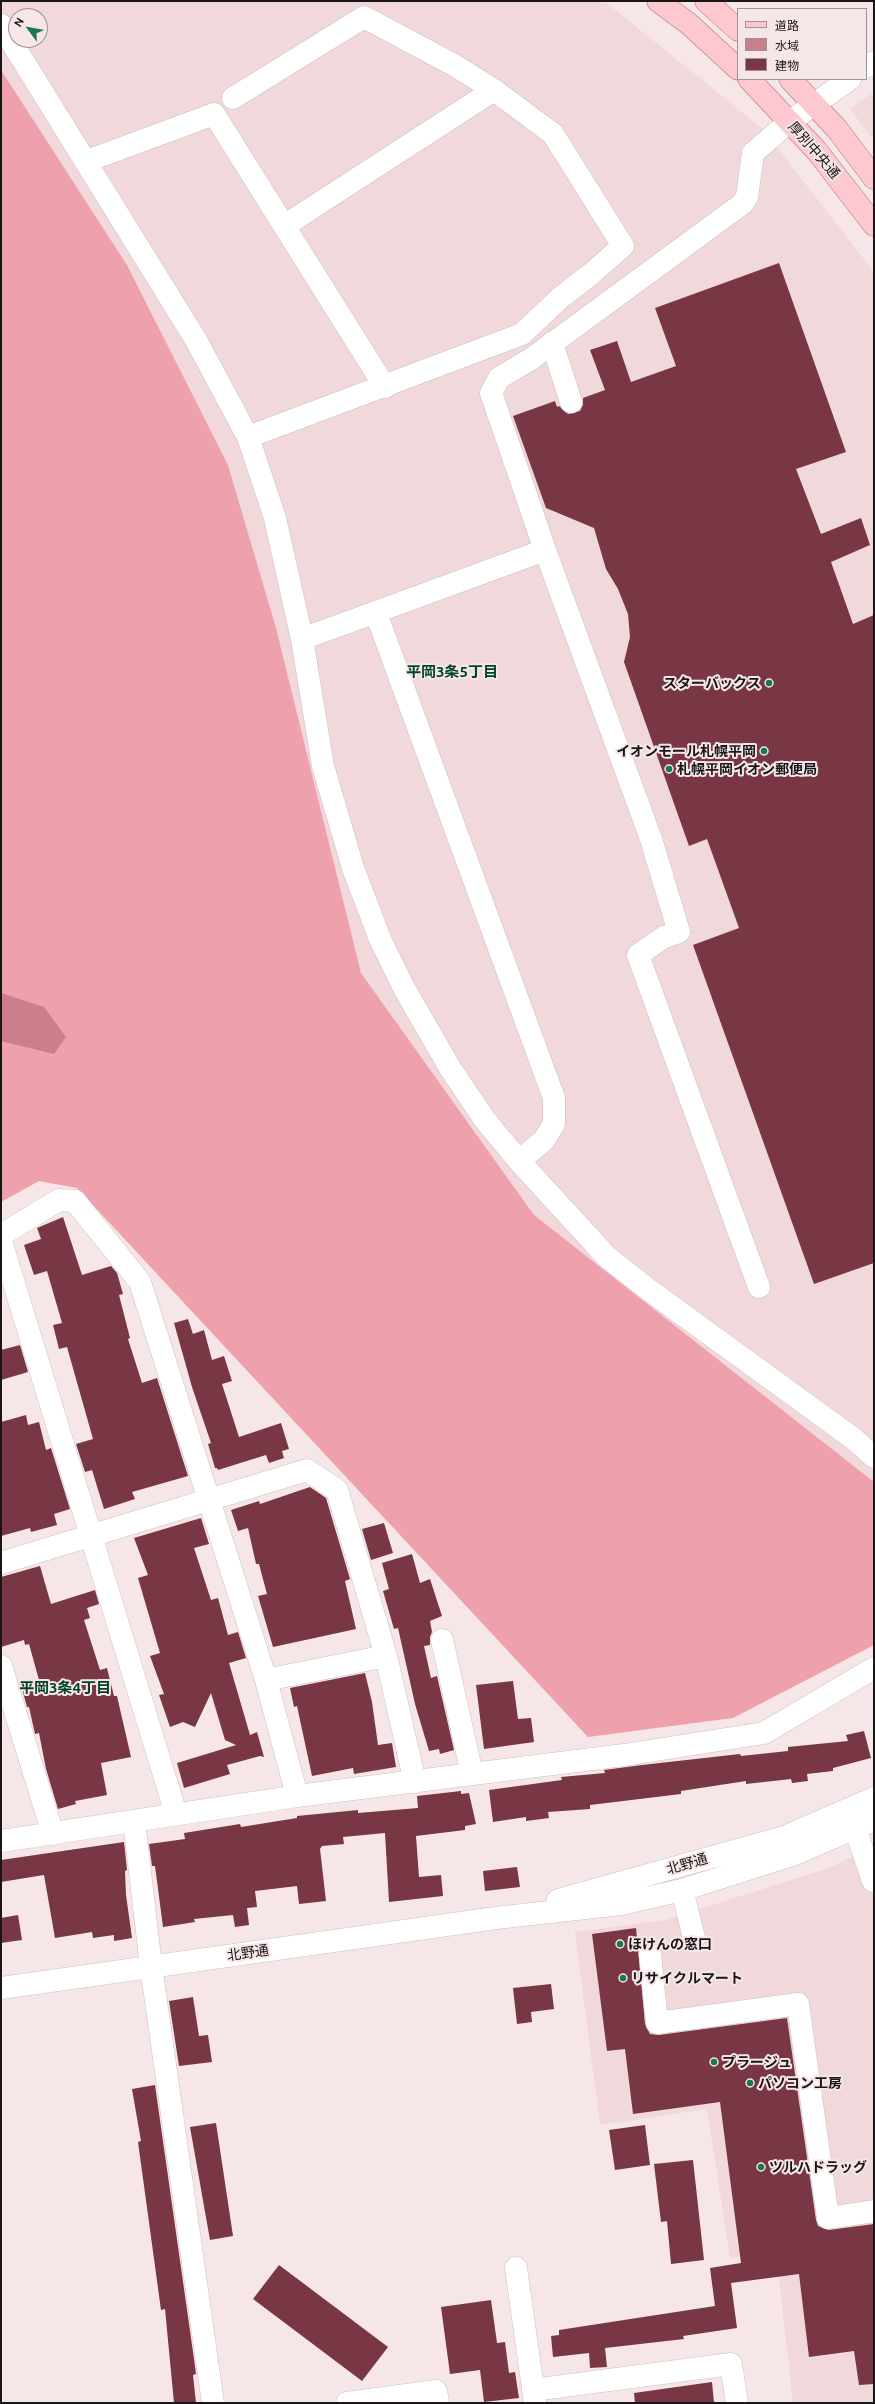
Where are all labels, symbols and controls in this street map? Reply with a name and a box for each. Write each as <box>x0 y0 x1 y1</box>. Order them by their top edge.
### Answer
north arrow <box>8 8 48 48</box>
legend <box>737 8 867 80</box>
text: N <box>11 16 26 29</box>
text: 道路 <box>775 19 799 32</box>
text: 水域 <box>775 39 799 52</box>
text: 建物 <box>775 59 799 72</box>
street label: 厚別中央通 <box>785 118 843 182</box>
district label: 平岡3条5丁目 <box>406 663 498 681</box>
place label: スターバックス <box>663 675 761 691</box>
marker: スターバックス <box>764 678 774 688</box>
place label: イオンモール札幌平岡 <box>616 743 756 759</box>
marker: イオンモール札幌平岡 <box>759 746 769 756</box>
place label: 札幌平岡イオン郵便局 <box>677 761 817 777</box>
marker: 札幌平岡イオン郵便局 <box>664 764 674 774</box>
district label: 平岡3条4丁目 <box>19 1679 111 1697</box>
street label: 北野通 <box>664 1850 710 1878</box>
place label: ほけんの窓口 <box>628 1936 712 1952</box>
marker: ほけんの窓口 <box>615 1939 625 1949</box>
street label: 北野通 <box>226 1942 270 1964</box>
place label: リサイクルマート <box>631 1970 743 1986</box>
marker: リサイクルマート <box>618 1973 628 1983</box>
place label: プラージュ <box>722 2054 792 2070</box>
marker: プラージュ <box>709 2057 719 2067</box>
place label: パソコン工房 <box>758 2075 842 2091</box>
marker: パソコン工房 <box>745 2078 755 2088</box>
place label: ツルハドラッグ <box>769 2159 867 2175</box>
marker: ツルハドラッグ <box>756 2162 766 2172</box>

